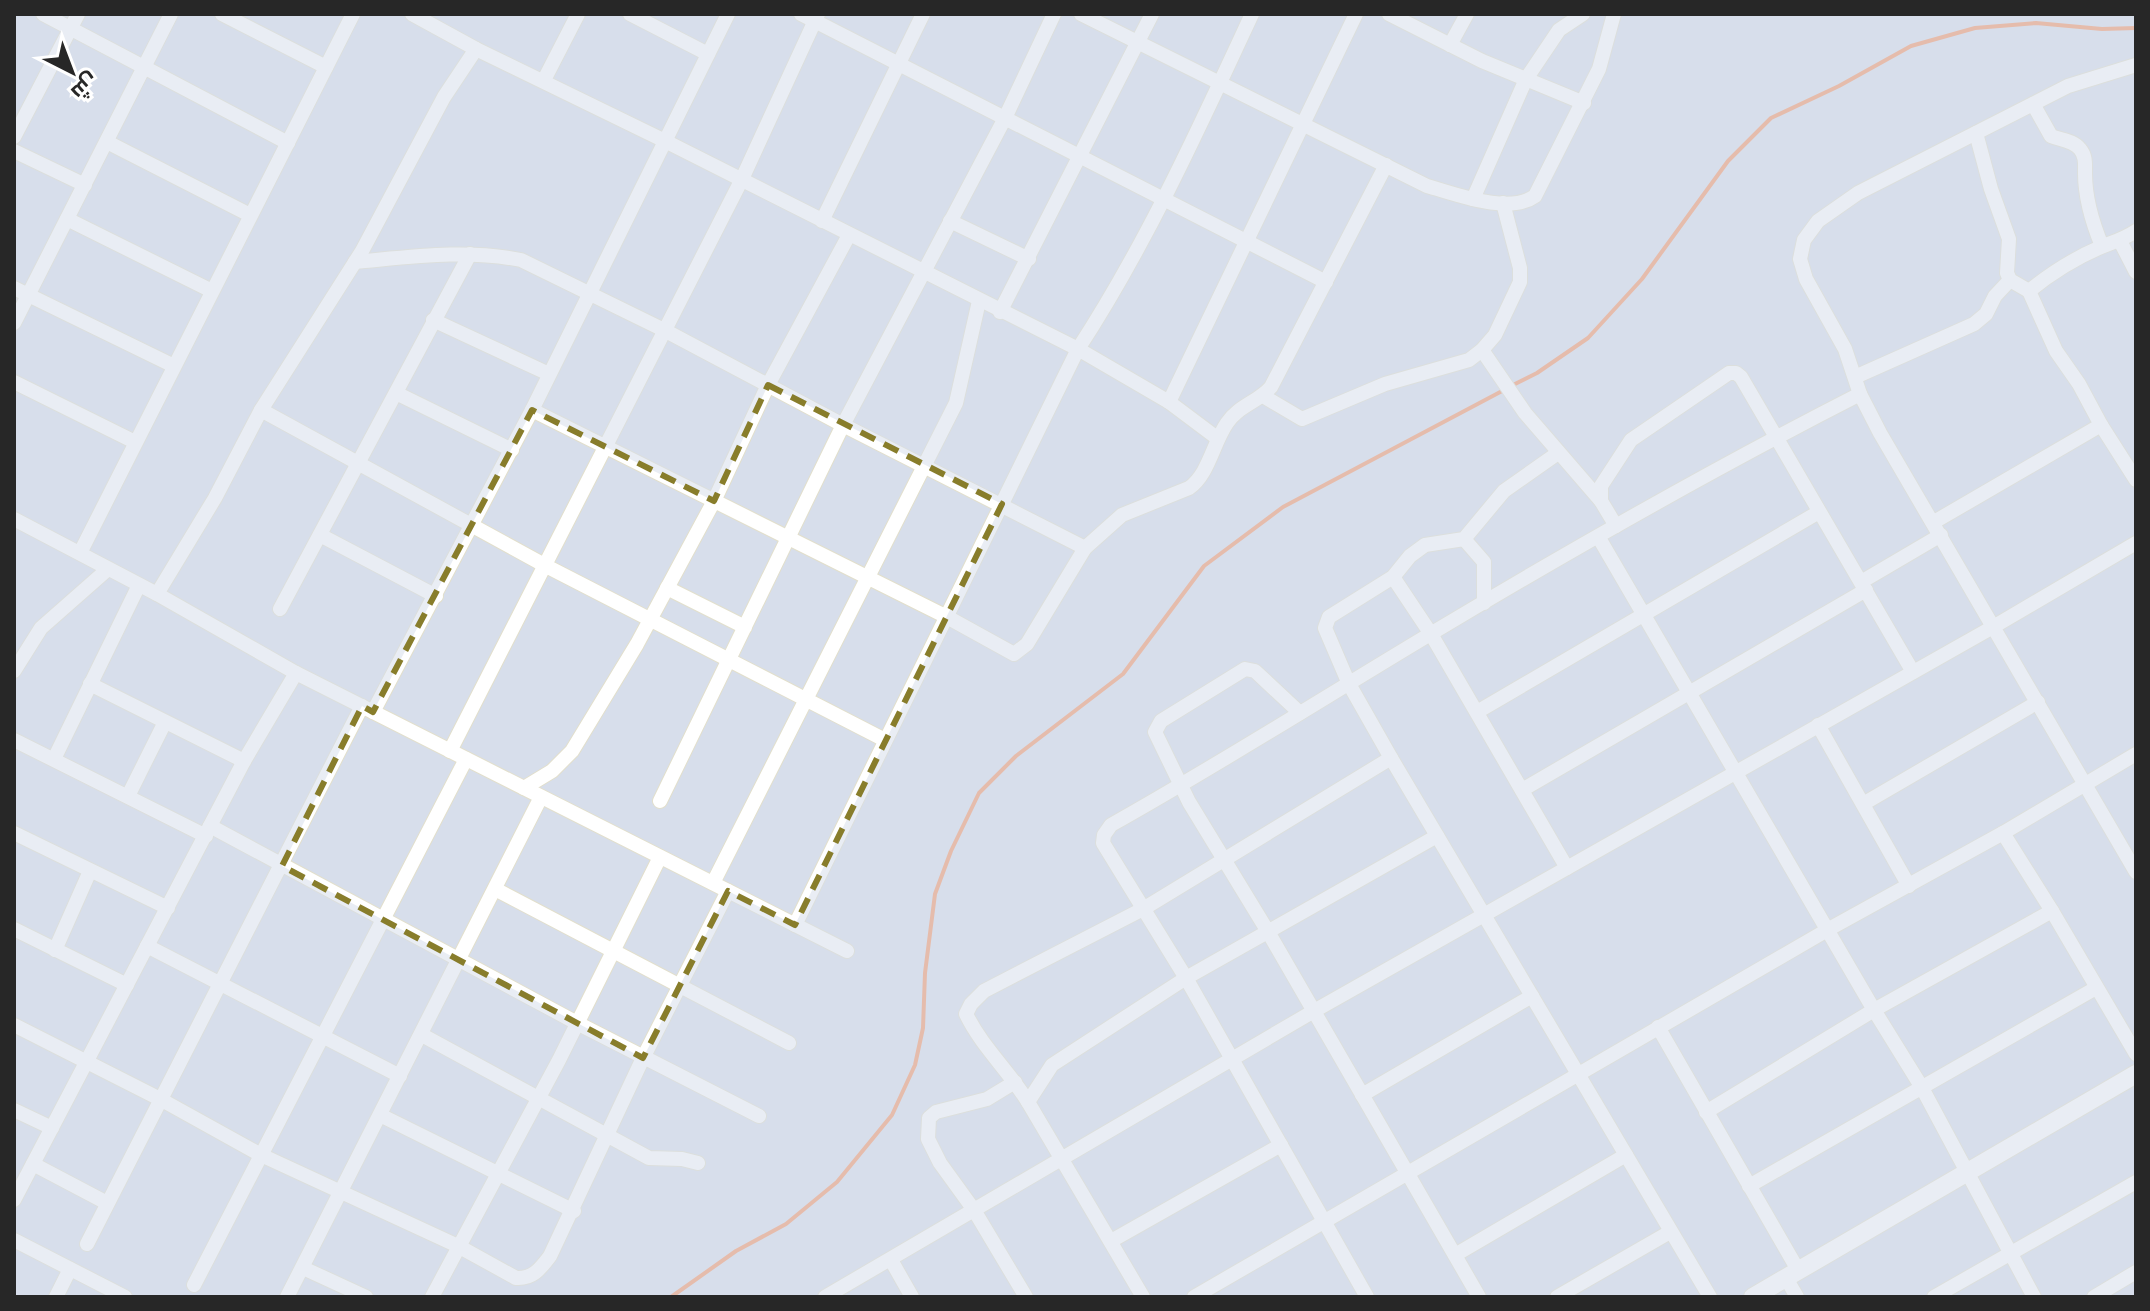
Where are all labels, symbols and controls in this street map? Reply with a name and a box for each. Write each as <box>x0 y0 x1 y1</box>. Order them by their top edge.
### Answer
north arrow <box>32 32 112 112</box>
text: ش <box>66 67 104 105</box>

